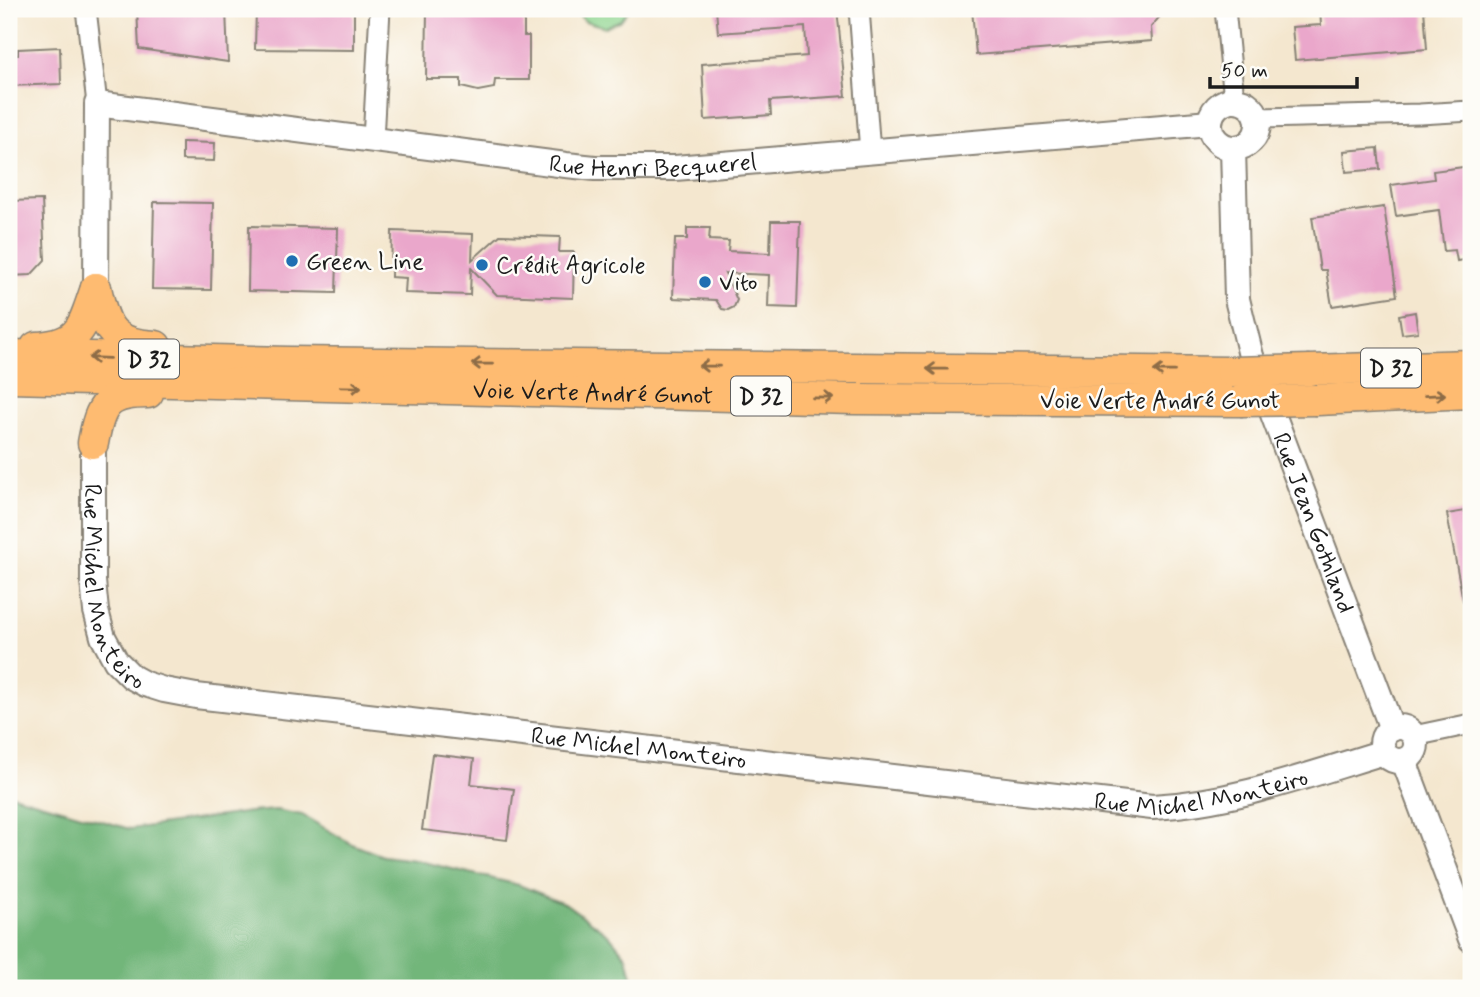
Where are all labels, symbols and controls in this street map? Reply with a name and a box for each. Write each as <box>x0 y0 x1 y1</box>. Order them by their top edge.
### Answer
scale bar <box>1210 46 1358 90</box>
text: 50 m <box>1221 57 1268 85</box>
street label: Rue Henri Becquerel <box>547 147 758 185</box>
place label: Green Line <box>306 247 424 278</box>
place label: Crédit Agricole <box>496 251 646 284</box>
marker: Green Line <box>284 253 300 269</box>
marker: Crédit Agricole <box>474 257 490 273</box>
place label: Vito <box>719 268 758 299</box>
marker: Vito <box>697 274 713 290</box>
road number: D 32 <box>119 340 179 378</box>
road number: D 32 <box>1361 348 1421 388</box>
one-way arrow <box>88 351 111 365</box>
one-way arrow <box>470 357 493 370</box>
one-way arrow <box>698 359 721 373</box>
one-way arrow <box>925 362 948 376</box>
one-way arrow <box>1153 365 1176 378</box>
street label: Voie Verte André Gunot <box>472 376 713 412</box>
road number: D 32 <box>731 376 791 416</box>
one-way arrow <box>339 380 362 393</box>
street label: Voie Verte André Gunot <box>1040 386 1280 417</box>
one-way arrow <box>1423 389 1446 402</box>
one-way arrow <box>811 391 834 405</box>
street label: Rue Jean Gothland <box>1264 429 1361 618</box>
street label: Rue Michel Monteiro <box>76 484 150 698</box>
street label: Rue Michel Monteiro <box>529 721 748 777</box>
street label: Rue Michel Monteiro <box>1092 762 1312 824</box>

